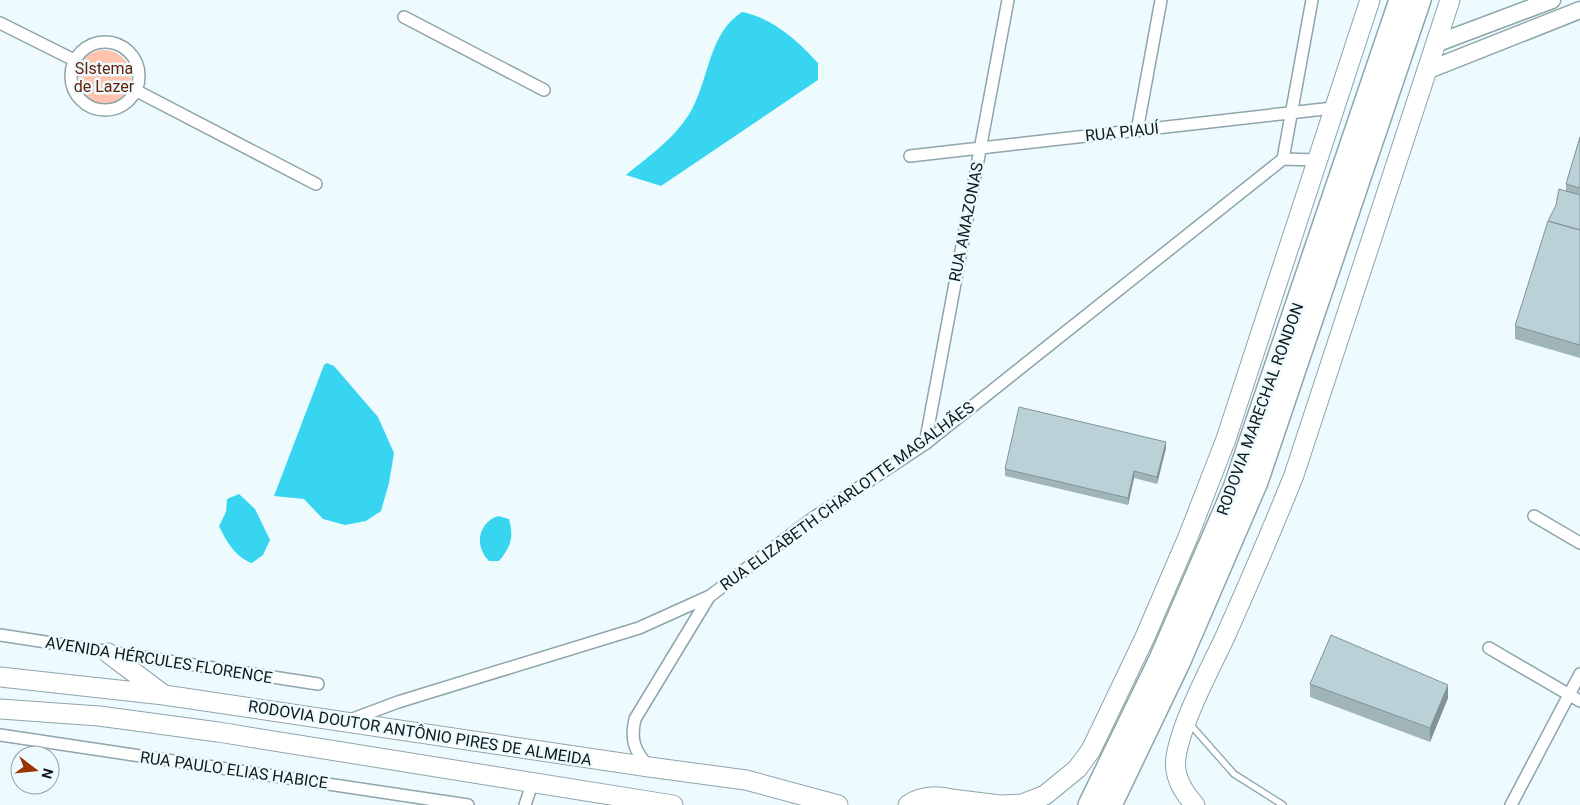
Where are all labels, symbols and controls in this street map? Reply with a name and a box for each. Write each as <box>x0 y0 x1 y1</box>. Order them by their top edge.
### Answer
park label: SIstema de Lazer <box>74 59 135 96</box>
street label: RUA PIAUÍ <box>1084 119 1160 145</box>
street label: RUA AMAZONAS <box>945 161 987 283</box>
street label: RODOVIA MARECHAL RONDON <box>1213 300 1307 518</box>
street label: RUA ELIZABETH CHARLOTTE MAGALHÃES <box>716 397 978 595</box>
street label: AVENIDA HÉRCULES FLORENCE <box>44 633 274 687</box>
street label: RODOVIA DOUTOR ANTÔNIO PIRES DE ALMEIDA <box>247 695 594 770</box>
north arrow <box>10 745 60 795</box>
street label: RUA PAULO ELIAS HABICE <box>139 747 329 793</box>
text: N <box>38 767 57 781</box>

